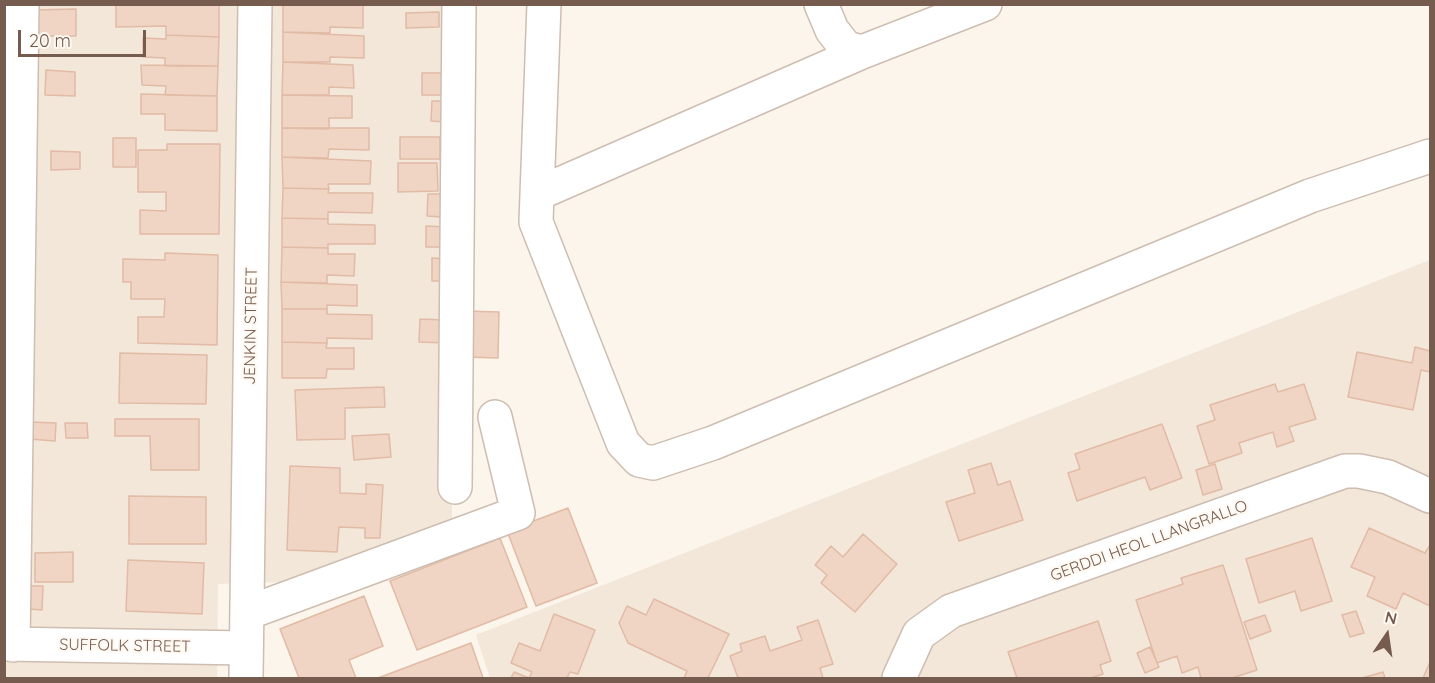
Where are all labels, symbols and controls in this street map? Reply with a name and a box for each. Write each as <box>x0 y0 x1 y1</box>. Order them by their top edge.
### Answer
scale bar <box>21 18 148 56</box>
text: 20 m <box>29 29 71 52</box>
street label: JENKIN STREET <box>240 267 262 385</box>
street label: GERDDI HEOL LLANGRALLO <box>1048 496 1250 586</box>
north arrow <box>1357 605 1417 665</box>
text: N <box>1383 606 1399 629</box>
street label: SUFFOLK STREET <box>59 635 191 657</box>

